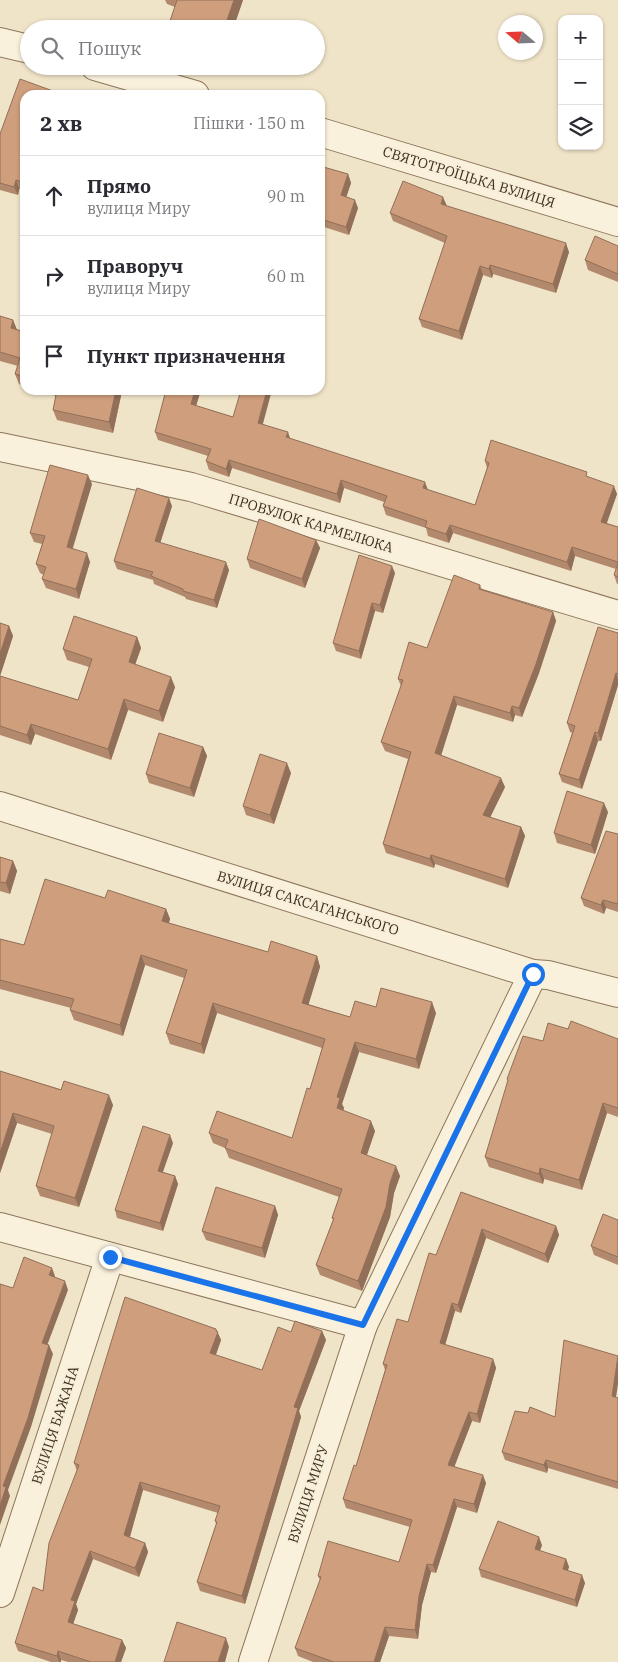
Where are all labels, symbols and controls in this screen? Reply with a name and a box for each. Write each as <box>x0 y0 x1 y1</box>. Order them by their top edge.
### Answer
north arrow <box>498 15 543 60</box>
map controls <box>558 15 603 150</box>
button: + <box>558 15 603 60</box>
search box <box>20 20 325 75</box>
icon: search <box>38 34 66 62</box>
text: Пошук <box>78 36 141 60</box>
button: − <box>558 60 603 105</box>
button: layers <box>558 105 603 150</box>
text: 2 хв <box>40 109 82 137</box>
text: Пішки · 150 m <box>193 113 305 133</box>
street label: СВЯТОТРОЇЦЬКА ВУЛИЦЯ <box>381 142 557 212</box>
text: Прямо <box>87 174 151 198</box>
icon: ahead <box>40 182 68 210</box>
text: 90 m <box>267 186 305 206</box>
text: вулиця Миру <box>87 198 190 218</box>
text: Праворуч <box>87 254 183 278</box>
icon: right <box>40 262 68 290</box>
text: 60 m <box>267 266 305 286</box>
text: вулиця Миру <box>87 278 190 298</box>
icon: arrive <box>40 342 68 370</box>
text: Пункт призначення <box>87 344 285 368</box>
street label: ПРОВУЛОК КАРМЕЛЮКА <box>226 489 396 557</box>
street label: ВУЛИЦЯ САКСАГАНСЬКОГО <box>215 867 401 939</box>
route start <box>522 963 545 986</box>
route end <box>99 1246 122 1269</box>
street label: ВУЛИЦЯ БАЖАНА <box>27 1363 83 1486</box>
street label: ВУЛИЦЯ МИРУ <box>284 1442 333 1545</box>

